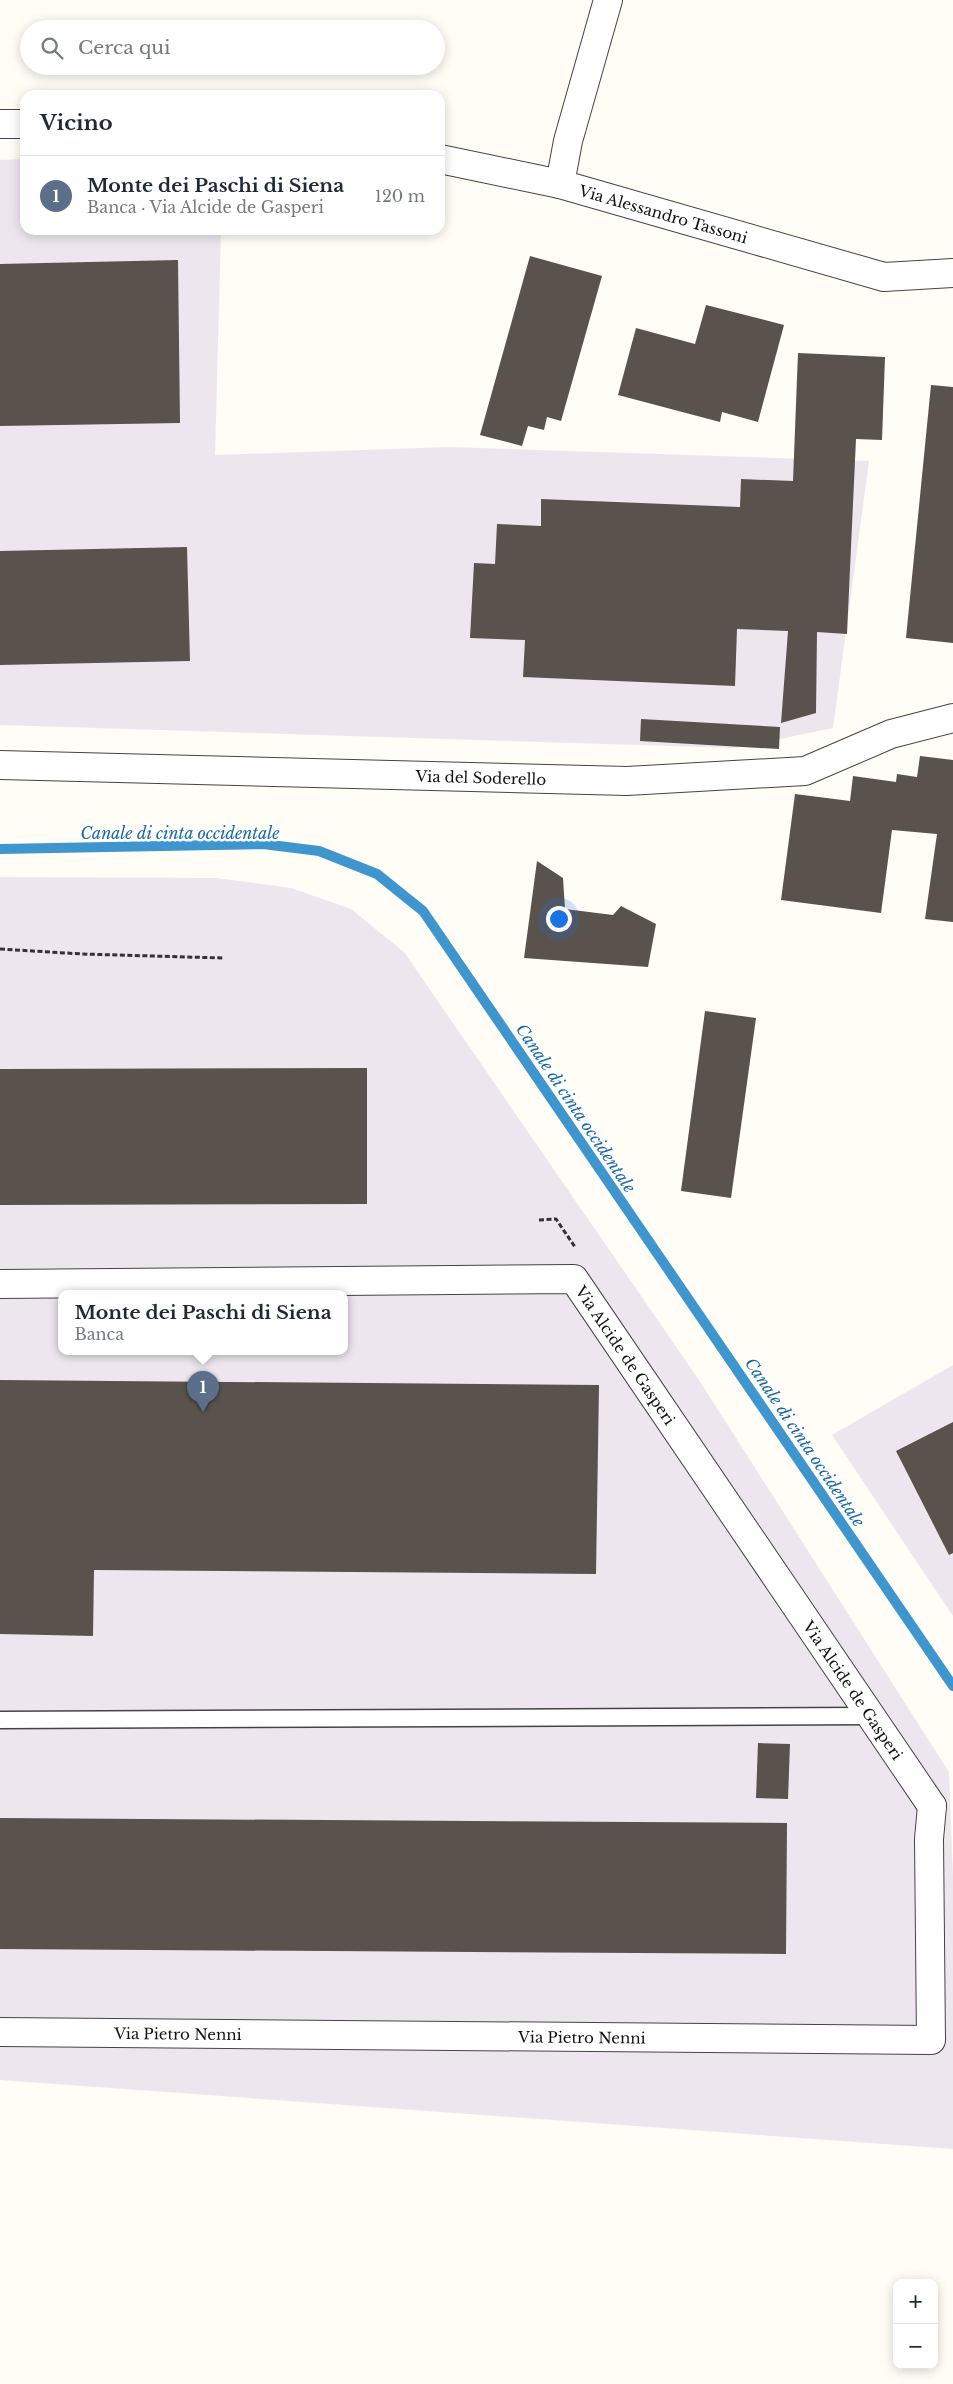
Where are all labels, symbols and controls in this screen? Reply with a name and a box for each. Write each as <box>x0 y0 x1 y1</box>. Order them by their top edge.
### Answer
search box <box>20 20 445 75</box>
icon: search <box>38 34 66 62</box>
text: Cerca qui <box>78 36 171 59</box>
text: Vicino <box>40 110 113 136</box>
text: Monte dei Paschi di Siena <box>87 174 344 197</box>
street label: Via Alessandro Tassoni <box>576 180 750 247</box>
text: 1 <box>53 186 59 206</box>
text: 120 m <box>375 186 425 206</box>
text: Banca · Via Alcide de Gasperi <box>87 197 324 217</box>
street label: Via del Soderello <box>414 766 547 788</box>
water label: Canale di cinta occidentale <box>80 823 280 843</box>
your location <box>546 906 572 932</box>
water label: Canale di cinta occidentale <box>512 1020 640 1197</box>
street label: Via Alcide de Gasperi <box>571 1281 680 1428</box>
popup <box>58 1290 348 1355</box>
text: Monte dei Paschi di Siena <box>74 1301 332 1324</box>
text: Banca <box>74 1324 124 1344</box>
water label: Canale di cinta occidentale <box>741 1354 869 1531</box>
pin: 1 <box>187 1371 219 1412</box>
street label: Via Alcide de Gasperi <box>799 1616 907 1763</box>
street label: Via Pietro Nenni <box>113 2023 242 2044</box>
street label: Via Pietro Nenni <box>517 2027 646 2047</box>
map controls <box>893 2279 938 2369</box>
button: + <box>893 2279 938 2324</box>
button: − <box>893 2324 938 2369</box>

